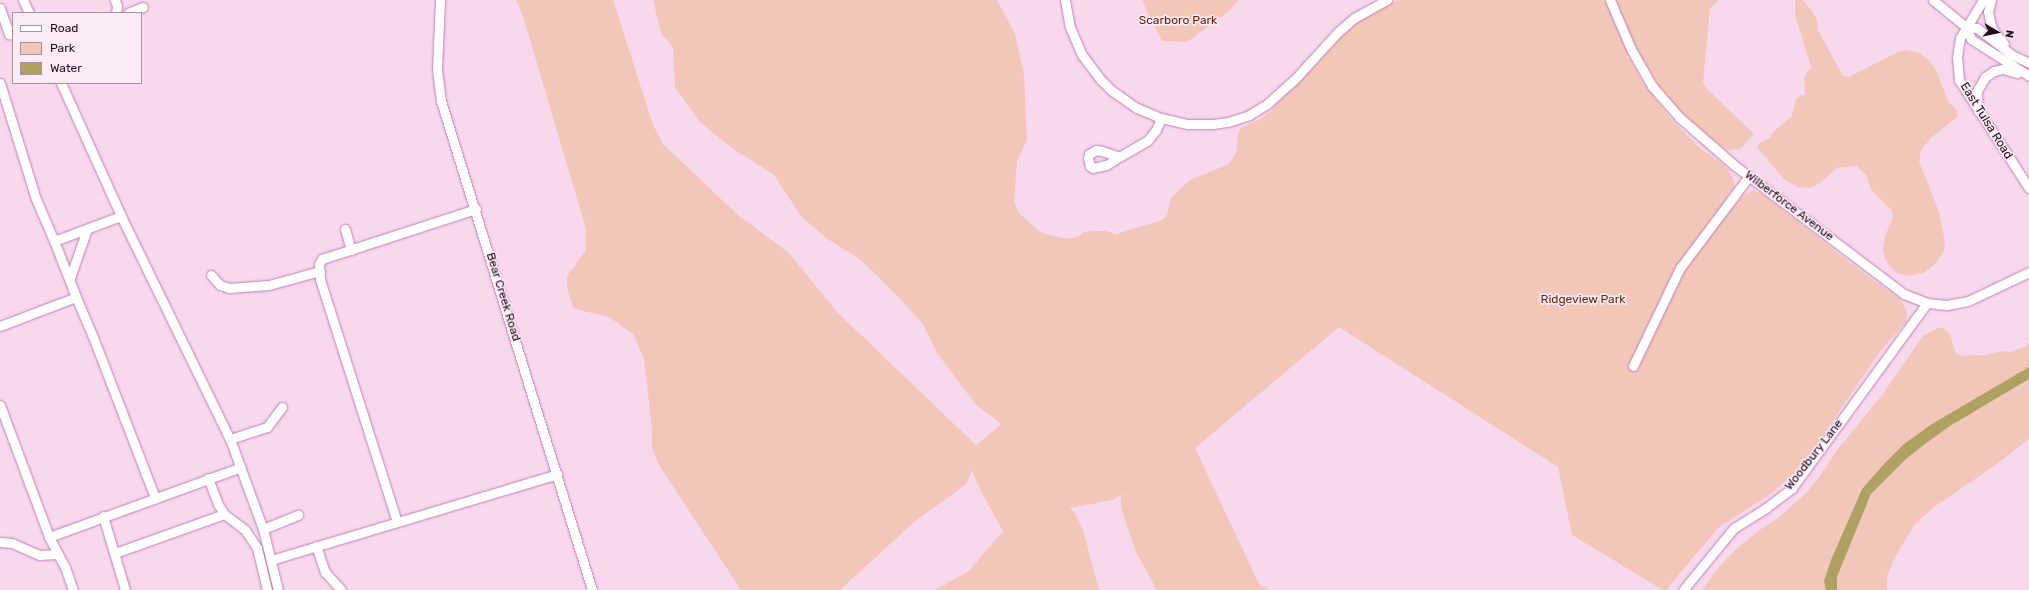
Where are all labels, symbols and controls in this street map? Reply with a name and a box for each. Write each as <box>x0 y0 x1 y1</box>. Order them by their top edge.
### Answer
legend <box>12 12 142 84</box>
north arrow <box>1977 12 2017 52</box>
park label: Scarboro Park <box>1139 14 1217 28</box>
text: Road <box>50 21 78 35</box>
text: N <box>2002 29 2016 39</box>
text: Park <box>50 41 75 55</box>
text: Water <box>50 61 82 75</box>
street label: East Tulsa Road <box>1957 80 2015 162</box>
street label: Wilberforce Avenue <box>1742 168 1836 244</box>
street label: Bear Creek Road <box>483 251 523 343</box>
park label: Ridgeview Park <box>1540 293 1626 307</box>
street label: Woodbury Lane <box>1782 417 1846 493</box>

